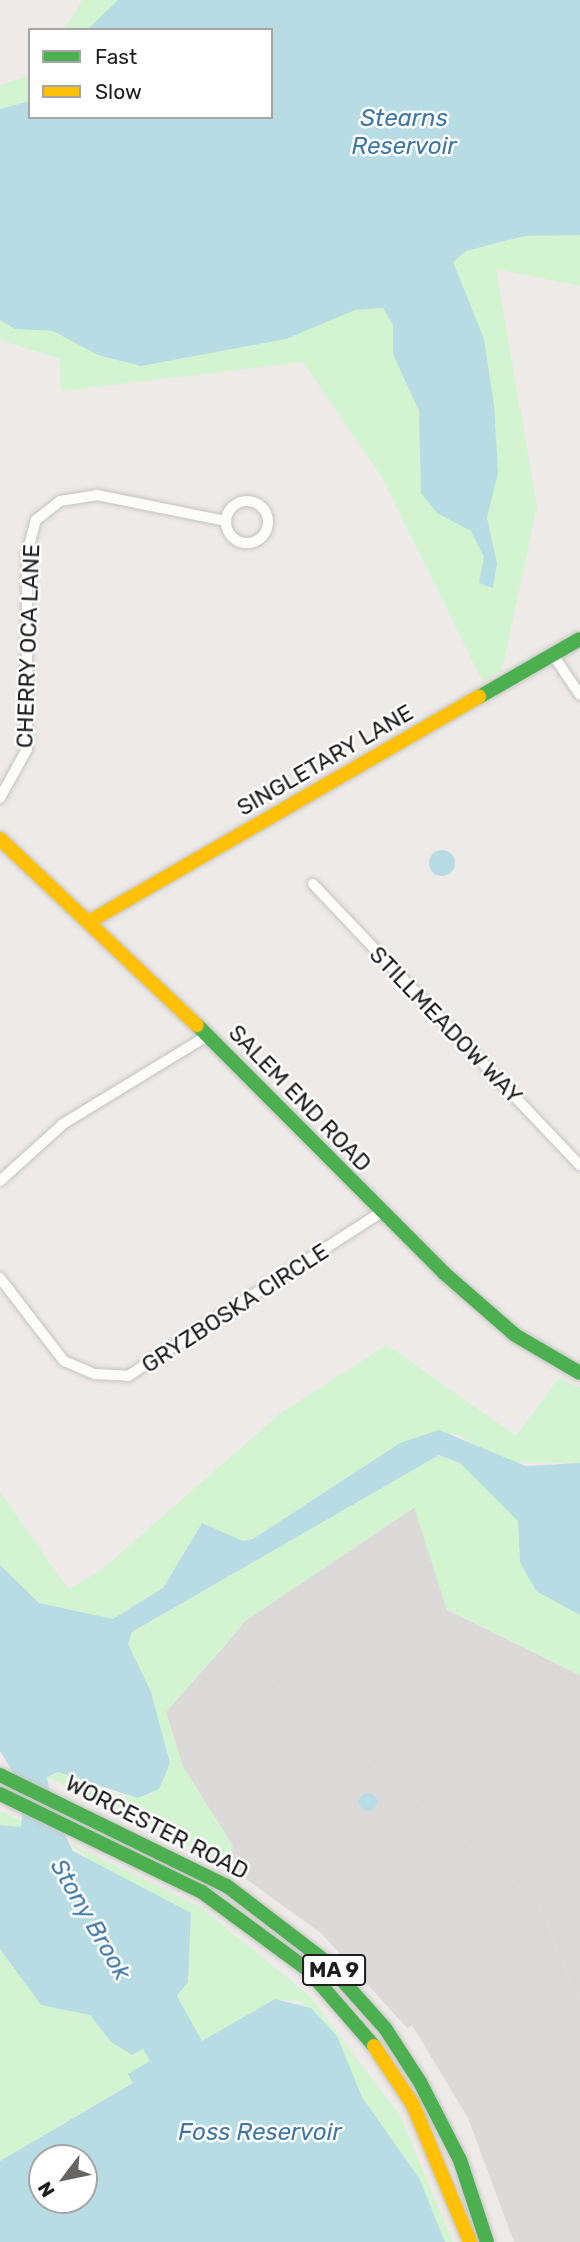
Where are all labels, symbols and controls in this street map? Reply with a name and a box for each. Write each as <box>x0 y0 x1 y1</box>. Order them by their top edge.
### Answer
legend <box>28 28 273 119</box>
text: Fast <box>95 44 137 69</box>
text: Slow <box>95 79 142 104</box>
water label: Stearns Reservoir <box>351 105 457 161</box>
street label: CHERRY OCA LANE <box>11 543 45 749</box>
street label: SINGLETARY LANE <box>232 698 418 822</box>
street label: STILLMEADOW WAY <box>363 940 529 1110</box>
street label: SALEM END ROAD <box>223 1019 377 1177</box>
street label: GRYZBOSKA CIRCLE <box>136 1237 334 1379</box>
street label: WORCESTER ROAD <box>61 1769 253 1885</box>
water label: Stony Brook <box>44 1854 136 1986</box>
road number: MA 9 <box>301 1952 367 1988</box>
water label: Foss Reservoir <box>178 2119 342 2147</box>
north arrow <box>28 2144 98 2214</box>
text: N <box>33 2177 60 2201</box>

